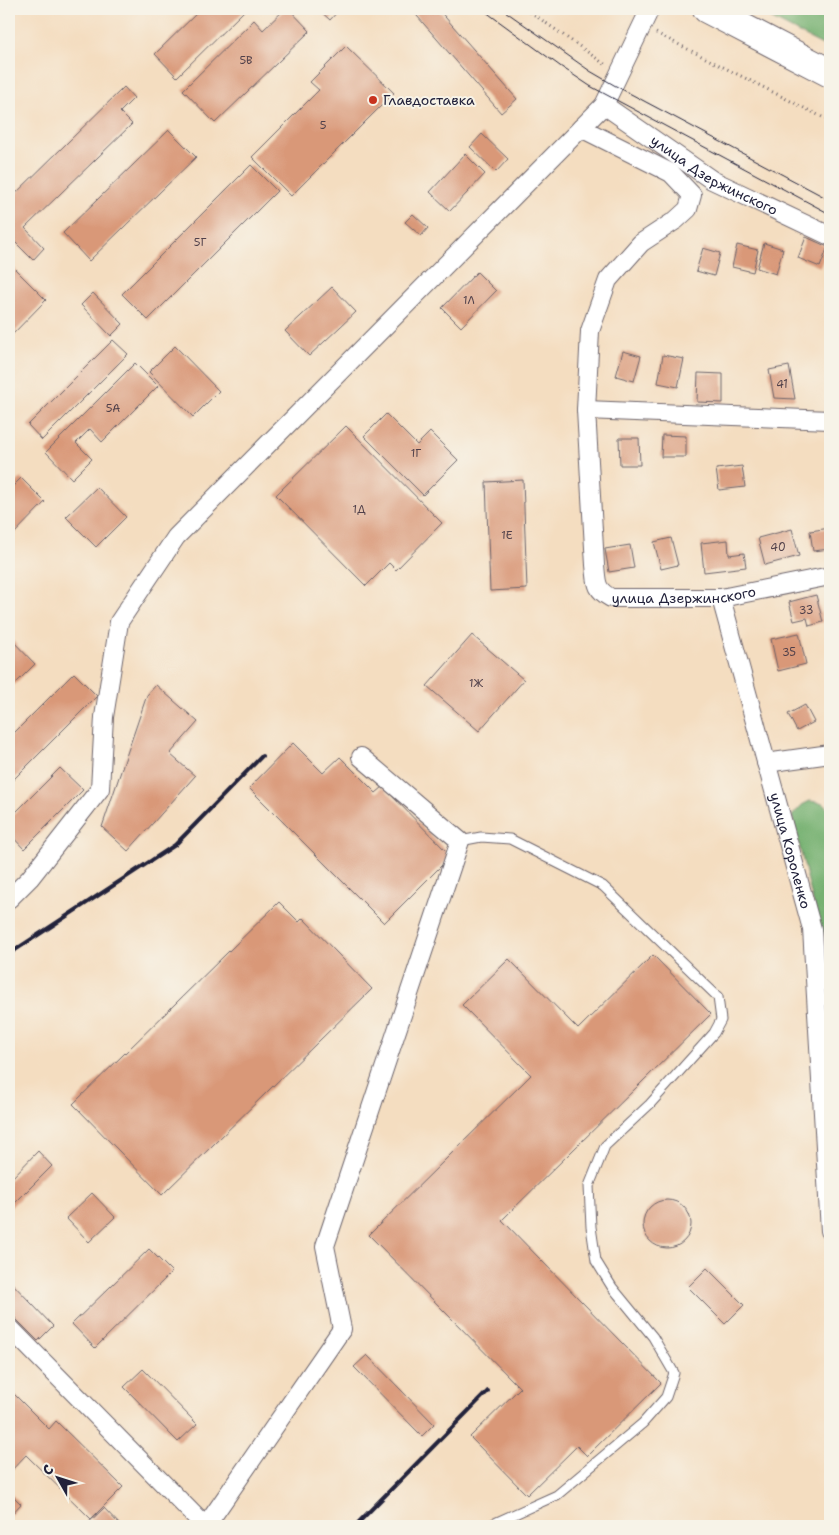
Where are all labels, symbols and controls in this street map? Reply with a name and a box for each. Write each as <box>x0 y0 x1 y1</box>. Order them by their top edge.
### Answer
house number: 5В <box>239 53 253 68</box>
place label: Главдоставка <box>383 91 475 109</box>
marker: Главдоставка <box>367 94 379 106</box>
house number: 5 <box>320 118 327 133</box>
street label: улица Дзержинского <box>647 131 781 219</box>
house number: 5Г <box>194 235 206 250</box>
house number: 1Л <box>463 293 475 308</box>
house number: 41 <box>776 377 788 392</box>
house number: 5А <box>106 401 120 416</box>
house number: 1Г <box>411 446 421 461</box>
house number: 1Д <box>353 502 366 517</box>
house number: 1Е <box>501 528 513 543</box>
house number: 40 <box>770 540 786 555</box>
street label: улица Дзержинского <box>612 582 757 607</box>
house number: 33 <box>799 603 813 618</box>
house number: 35 <box>782 645 796 660</box>
house number: 1Ж <box>469 676 483 691</box>
street label: улица Короленко <box>766 791 815 911</box>
north arrow <box>32 1452 82 1502</box>
text: С <box>38 1461 58 1479</box>

